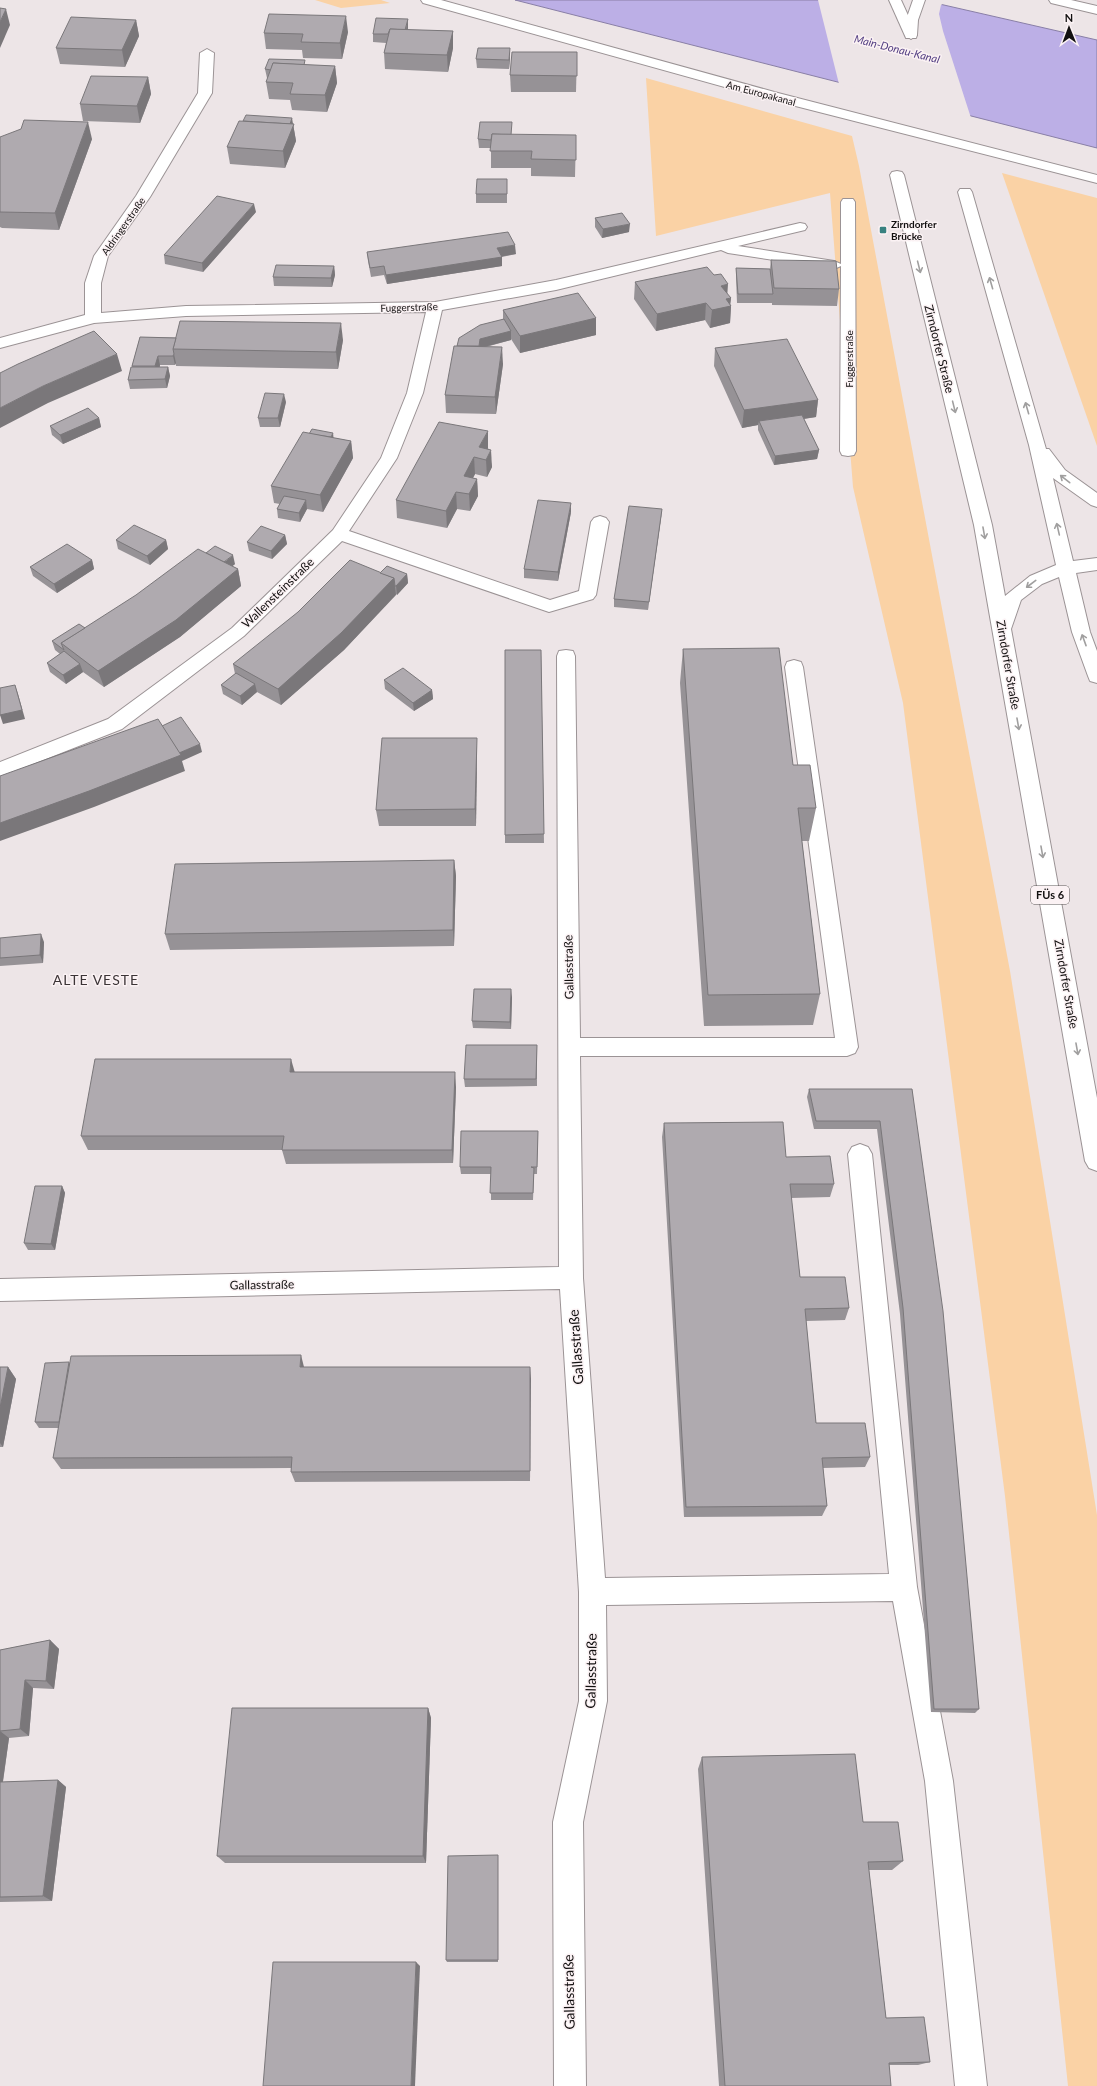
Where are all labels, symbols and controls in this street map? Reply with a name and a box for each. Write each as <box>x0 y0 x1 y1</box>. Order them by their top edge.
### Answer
north arrow <box>1049 8 1089 48</box>
text: N <box>1064 11 1073 24</box>
water label: Main-Donau-Kanal <box>853 32 942 66</box>
street label: Am Europakanal <box>725 78 797 108</box>
street label: Aldringerstraße <box>99 195 147 257</box>
place label: Zirndorfer Brücke <box>891 218 937 242</box>
marker: Zirndorfer Brücke <box>878 225 888 235</box>
one-way arrow <box>916 260 924 273</box>
one-way arrow <box>987 276 994 289</box>
street label: Fuggerstraße <box>380 300 438 314</box>
street label: Zirndorfer Straße <box>921 303 958 395</box>
street label: Fuggerstraße <box>843 330 855 388</box>
one-way arrow <box>951 400 958 413</box>
one-way arrow <box>1023 401 1030 414</box>
one-way arrow <box>1059 474 1070 483</box>
one-way arrow <box>1053 523 1061 536</box>
one-way arrow <box>981 527 989 540</box>
street label: Wallensteinstraße <box>238 554 317 631</box>
one-way arrow <box>1026 580 1037 588</box>
street label: Zirndorfer Straße <box>993 619 1024 711</box>
one-way arrow <box>1080 633 1087 646</box>
one-way arrow <box>1015 717 1023 730</box>
one-way arrow <box>1038 845 1046 858</box>
road number: FÜs 6 <box>1031 886 1069 904</box>
street label: Gallasstraße <box>560 935 577 999</box>
street label: Zirndorfer Straße <box>1051 938 1082 1030</box>
district label: ALTE VESTE <box>53 971 139 988</box>
one-way arrow <box>1073 1042 1081 1055</box>
street label: Gallasstraße <box>230 1276 294 1293</box>
street label: Gallasstraße <box>564 1309 587 1385</box>
street label: Gallasstraße <box>581 1633 600 1709</box>
street label: Gallasstraße <box>559 1954 578 2030</box>

